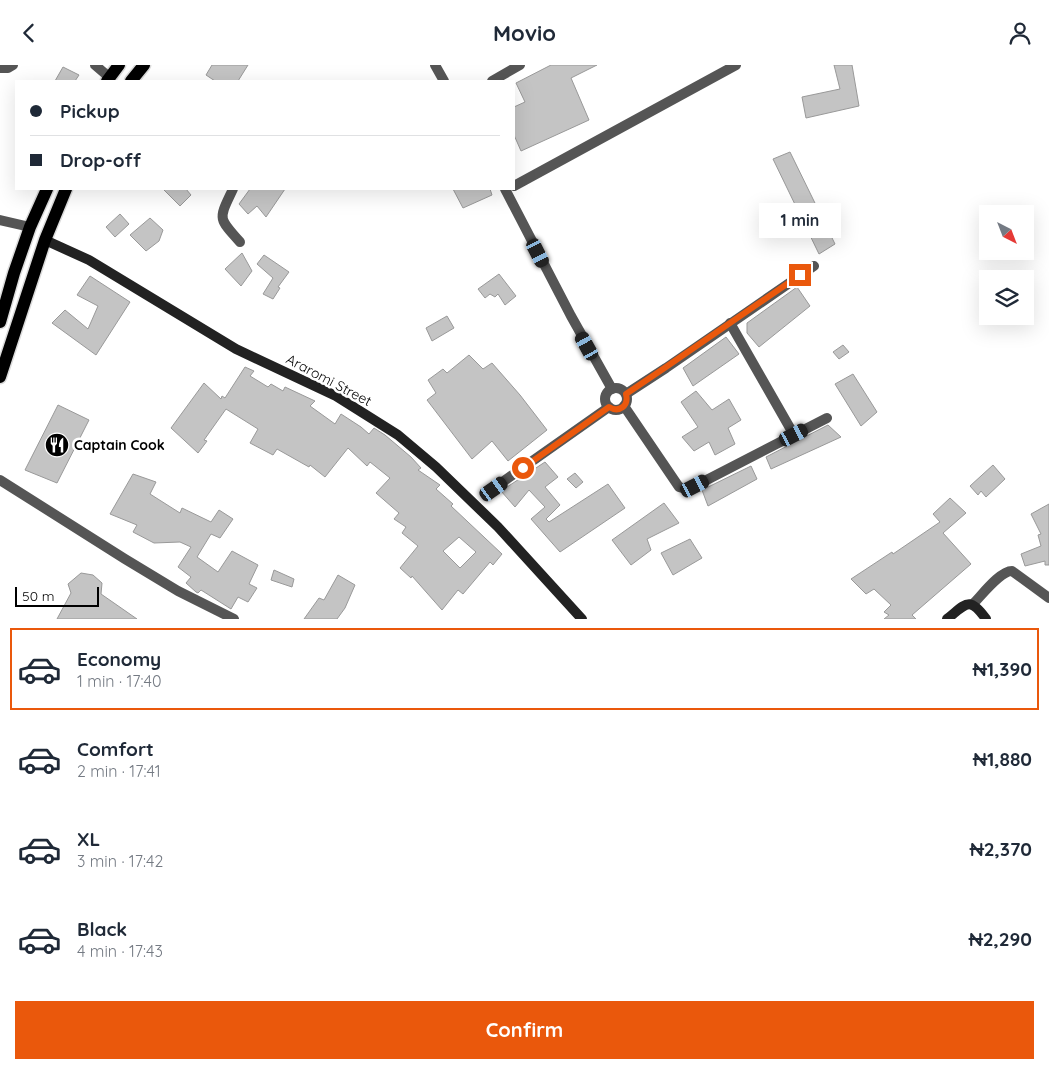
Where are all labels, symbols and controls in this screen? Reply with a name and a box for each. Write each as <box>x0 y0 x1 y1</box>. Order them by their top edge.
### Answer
icon: back <box>15 19 43 47</box>
text: Movio <box>493 19 556 47</box>
icon: person <box>1006 19 1034 47</box>
text: Pickup <box>60 99 120 123</box>
text: Drop-off <box>60 148 141 172</box>
callout: 1 min <box>759 203 841 237</box>
north arrow <box>979 205 1034 260</box>
map controls <box>979 205 1034 325</box>
text: 1 min <box>781 210 819 230</box>
car <box>524 236 551 270</box>
route end <box>789 264 811 286</box>
button: layers <box>979 270 1034 325</box>
car <box>573 329 600 363</box>
street label: Araromi Street <box>283 350 375 410</box>
car <box>777 422 810 448</box>
restaurant icon: Captain Cook <box>44 432 70 458</box>
place label: Captain Cook <box>74 436 165 454</box>
route start <box>512 457 534 479</box>
car <box>678 473 711 499</box>
car <box>477 474 510 504</box>
scale bar <box>15 584 99 607</box>
text: 50 m <box>22 587 55 605</box>
icon: car <box>17 647 62 692</box>
text: Economy <box>77 647 161 671</box>
text: ₦1,390 <box>973 657 1032 681</box>
text: 1 min · 17:40 <box>77 671 161 691</box>
icon: car <box>17 737 62 782</box>
text: Comfort <box>77 737 154 761</box>
text: ₦1,880 <box>973 747 1032 771</box>
text: 2 min · 17:41 <box>77 761 161 781</box>
icon: car <box>17 827 62 872</box>
text: XL <box>77 827 100 851</box>
text: ₦2,370 <box>970 837 1032 861</box>
text: 3 min · 17:42 <box>77 851 163 871</box>
icon: car <box>17 917 62 962</box>
text: Black <box>77 917 127 941</box>
text: ₦2,290 <box>969 927 1032 951</box>
text: 4 min · 17:43 <box>77 941 163 961</box>
button: Confirm <box>15 1001 1034 1059</box>

